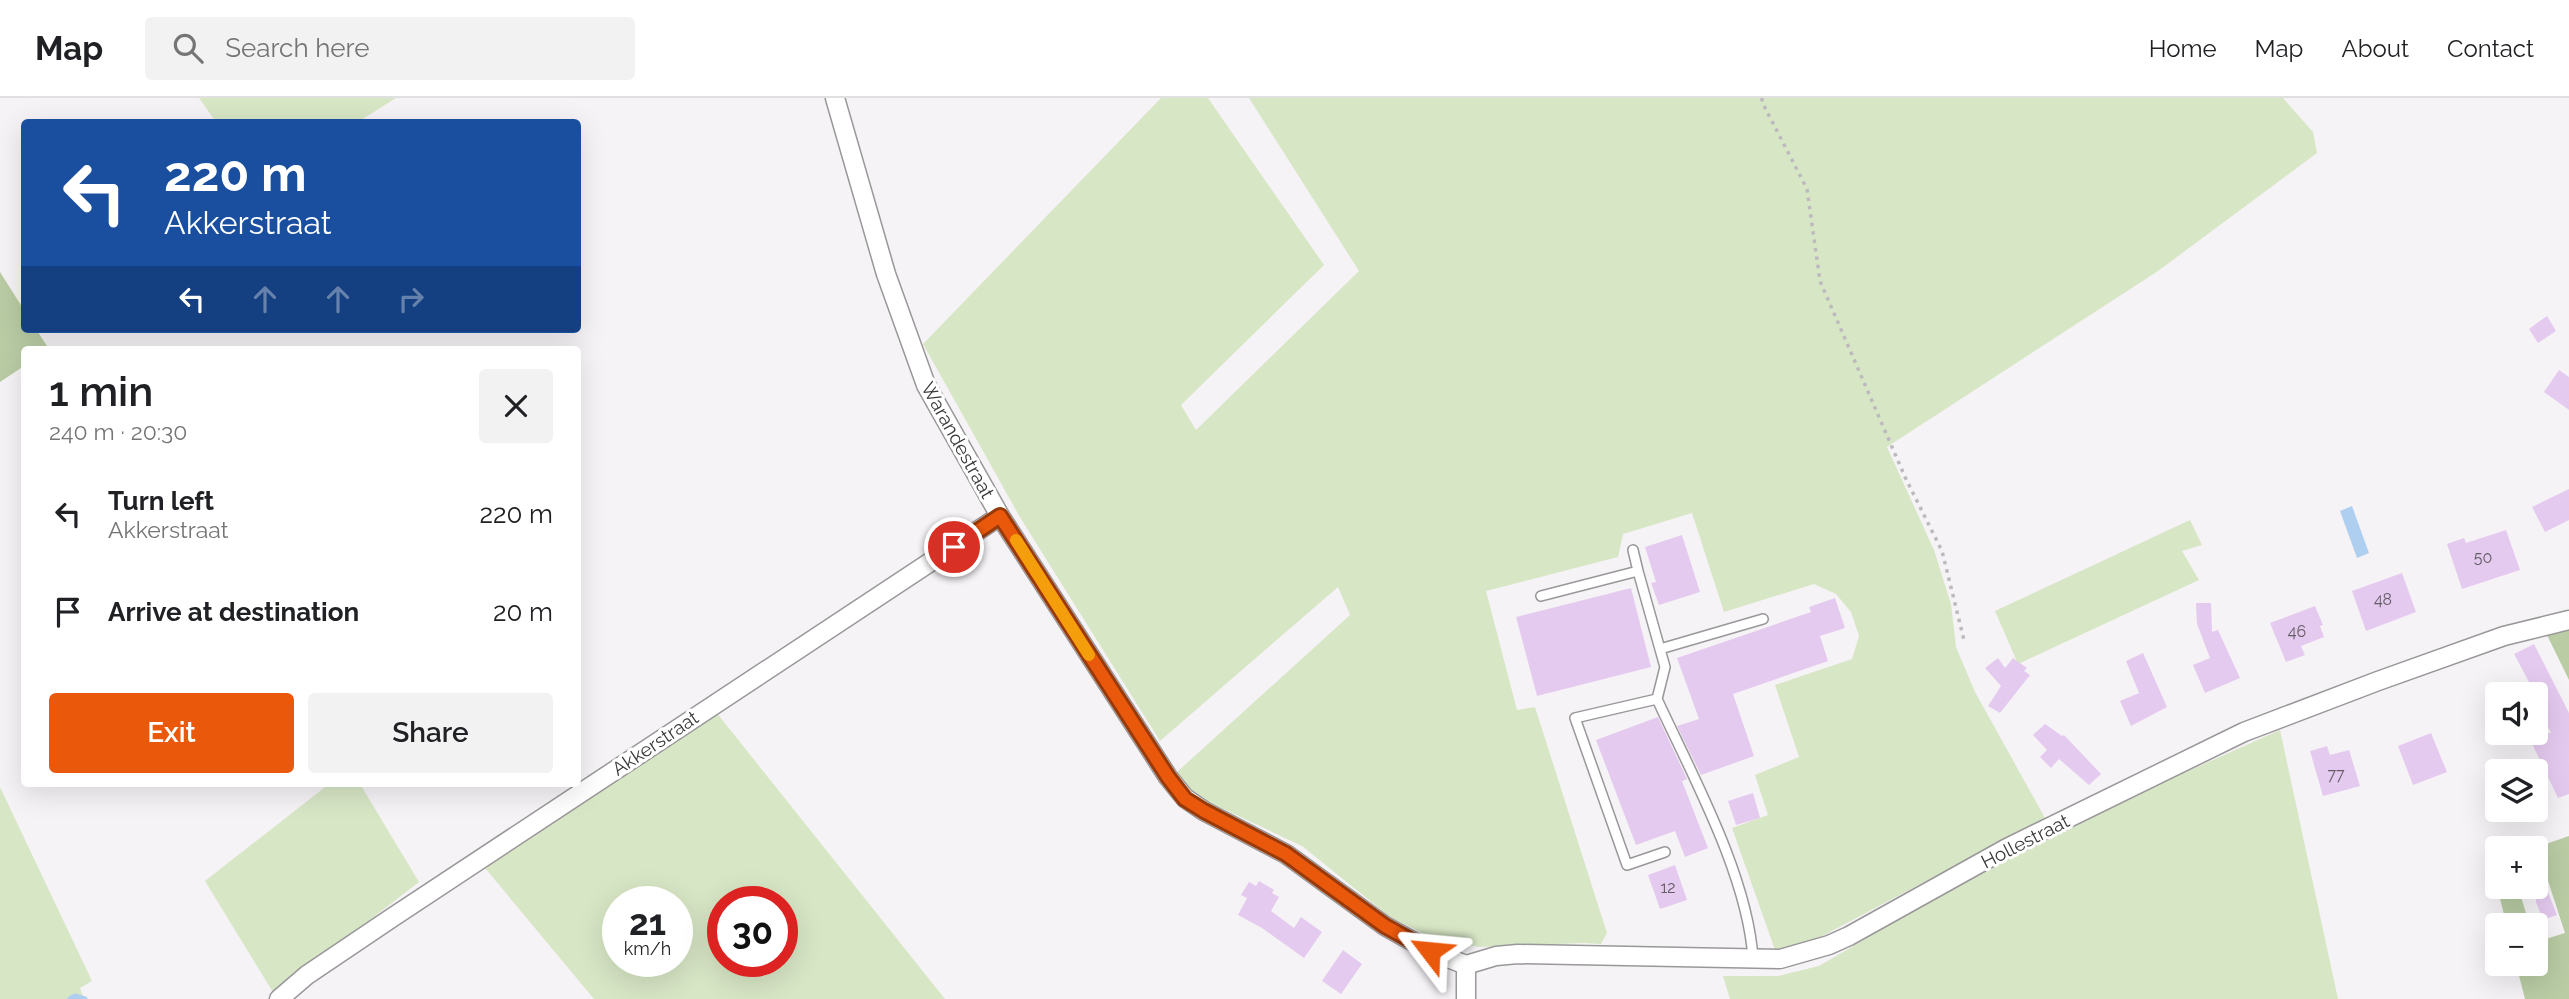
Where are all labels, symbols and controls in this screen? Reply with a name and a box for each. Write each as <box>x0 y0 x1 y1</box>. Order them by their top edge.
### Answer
search box <box>145 17 635 80</box>
text: Map <box>35 29 103 68</box>
icon: search <box>169 29 207 67</box>
text: Search here <box>225 33 370 63</box>
text: Home <box>2149 34 2217 63</box>
text: Map <box>2255 34 2303 63</box>
text: About <box>2341 34 2409 63</box>
text: Contact <box>2447 34 2534 63</box>
text: 220 m <box>164 145 307 202</box>
icon: left <box>49 147 140 238</box>
text: Akkerstraat <box>164 204 332 241</box>
icon: left <box>173 280 211 318</box>
icon: ahead <box>246 280 284 318</box>
icon: ahead <box>319 280 357 318</box>
icon: right <box>392 280 430 318</box>
text: 1 min <box>49 367 153 416</box>
button: close <box>479 369 553 443</box>
street label: Warandestraat <box>917 378 999 502</box>
text: 240 m · 20:30 <box>49 418 187 445</box>
text: Turn left <box>108 486 214 516</box>
icon: left <box>49 495 87 533</box>
text: 220 m <box>479 499 553 529</box>
text: Akkerstraat <box>108 516 228 543</box>
pin <box>924 517 984 577</box>
icon: arrive <box>935 528 973 566</box>
house number: 50 <box>2474 548 2492 567</box>
house number: 48 <box>2374 590 2392 609</box>
icon: arrive <box>49 593 87 631</box>
text: Arrive at destination <box>108 597 359 627</box>
text: 20 m <box>493 597 553 627</box>
house number: 46 <box>2288 622 2306 641</box>
map controls <box>2485 682 2548 976</box>
button: sound <box>2485 682 2548 745</box>
button: Exit <box>49 693 294 773</box>
button: Share <box>308 693 553 773</box>
street label: Akkerstraat <box>608 706 703 780</box>
button: layers <box>2485 759 2548 822</box>
house number: 77 <box>2327 765 2345 784</box>
street label: Hollestraat <box>1977 809 2073 873</box>
button: + <box>2485 836 2548 899</box>
house number: 12 <box>1660 878 1676 897</box>
speed limit sign: 30 <box>707 886 798 977</box>
text: 21 <box>629 902 666 943</box>
button: − <box>2485 913 2548 976</box>
position arrow <box>1393 914 1467 988</box>
text: km/h <box>624 938 671 959</box>

